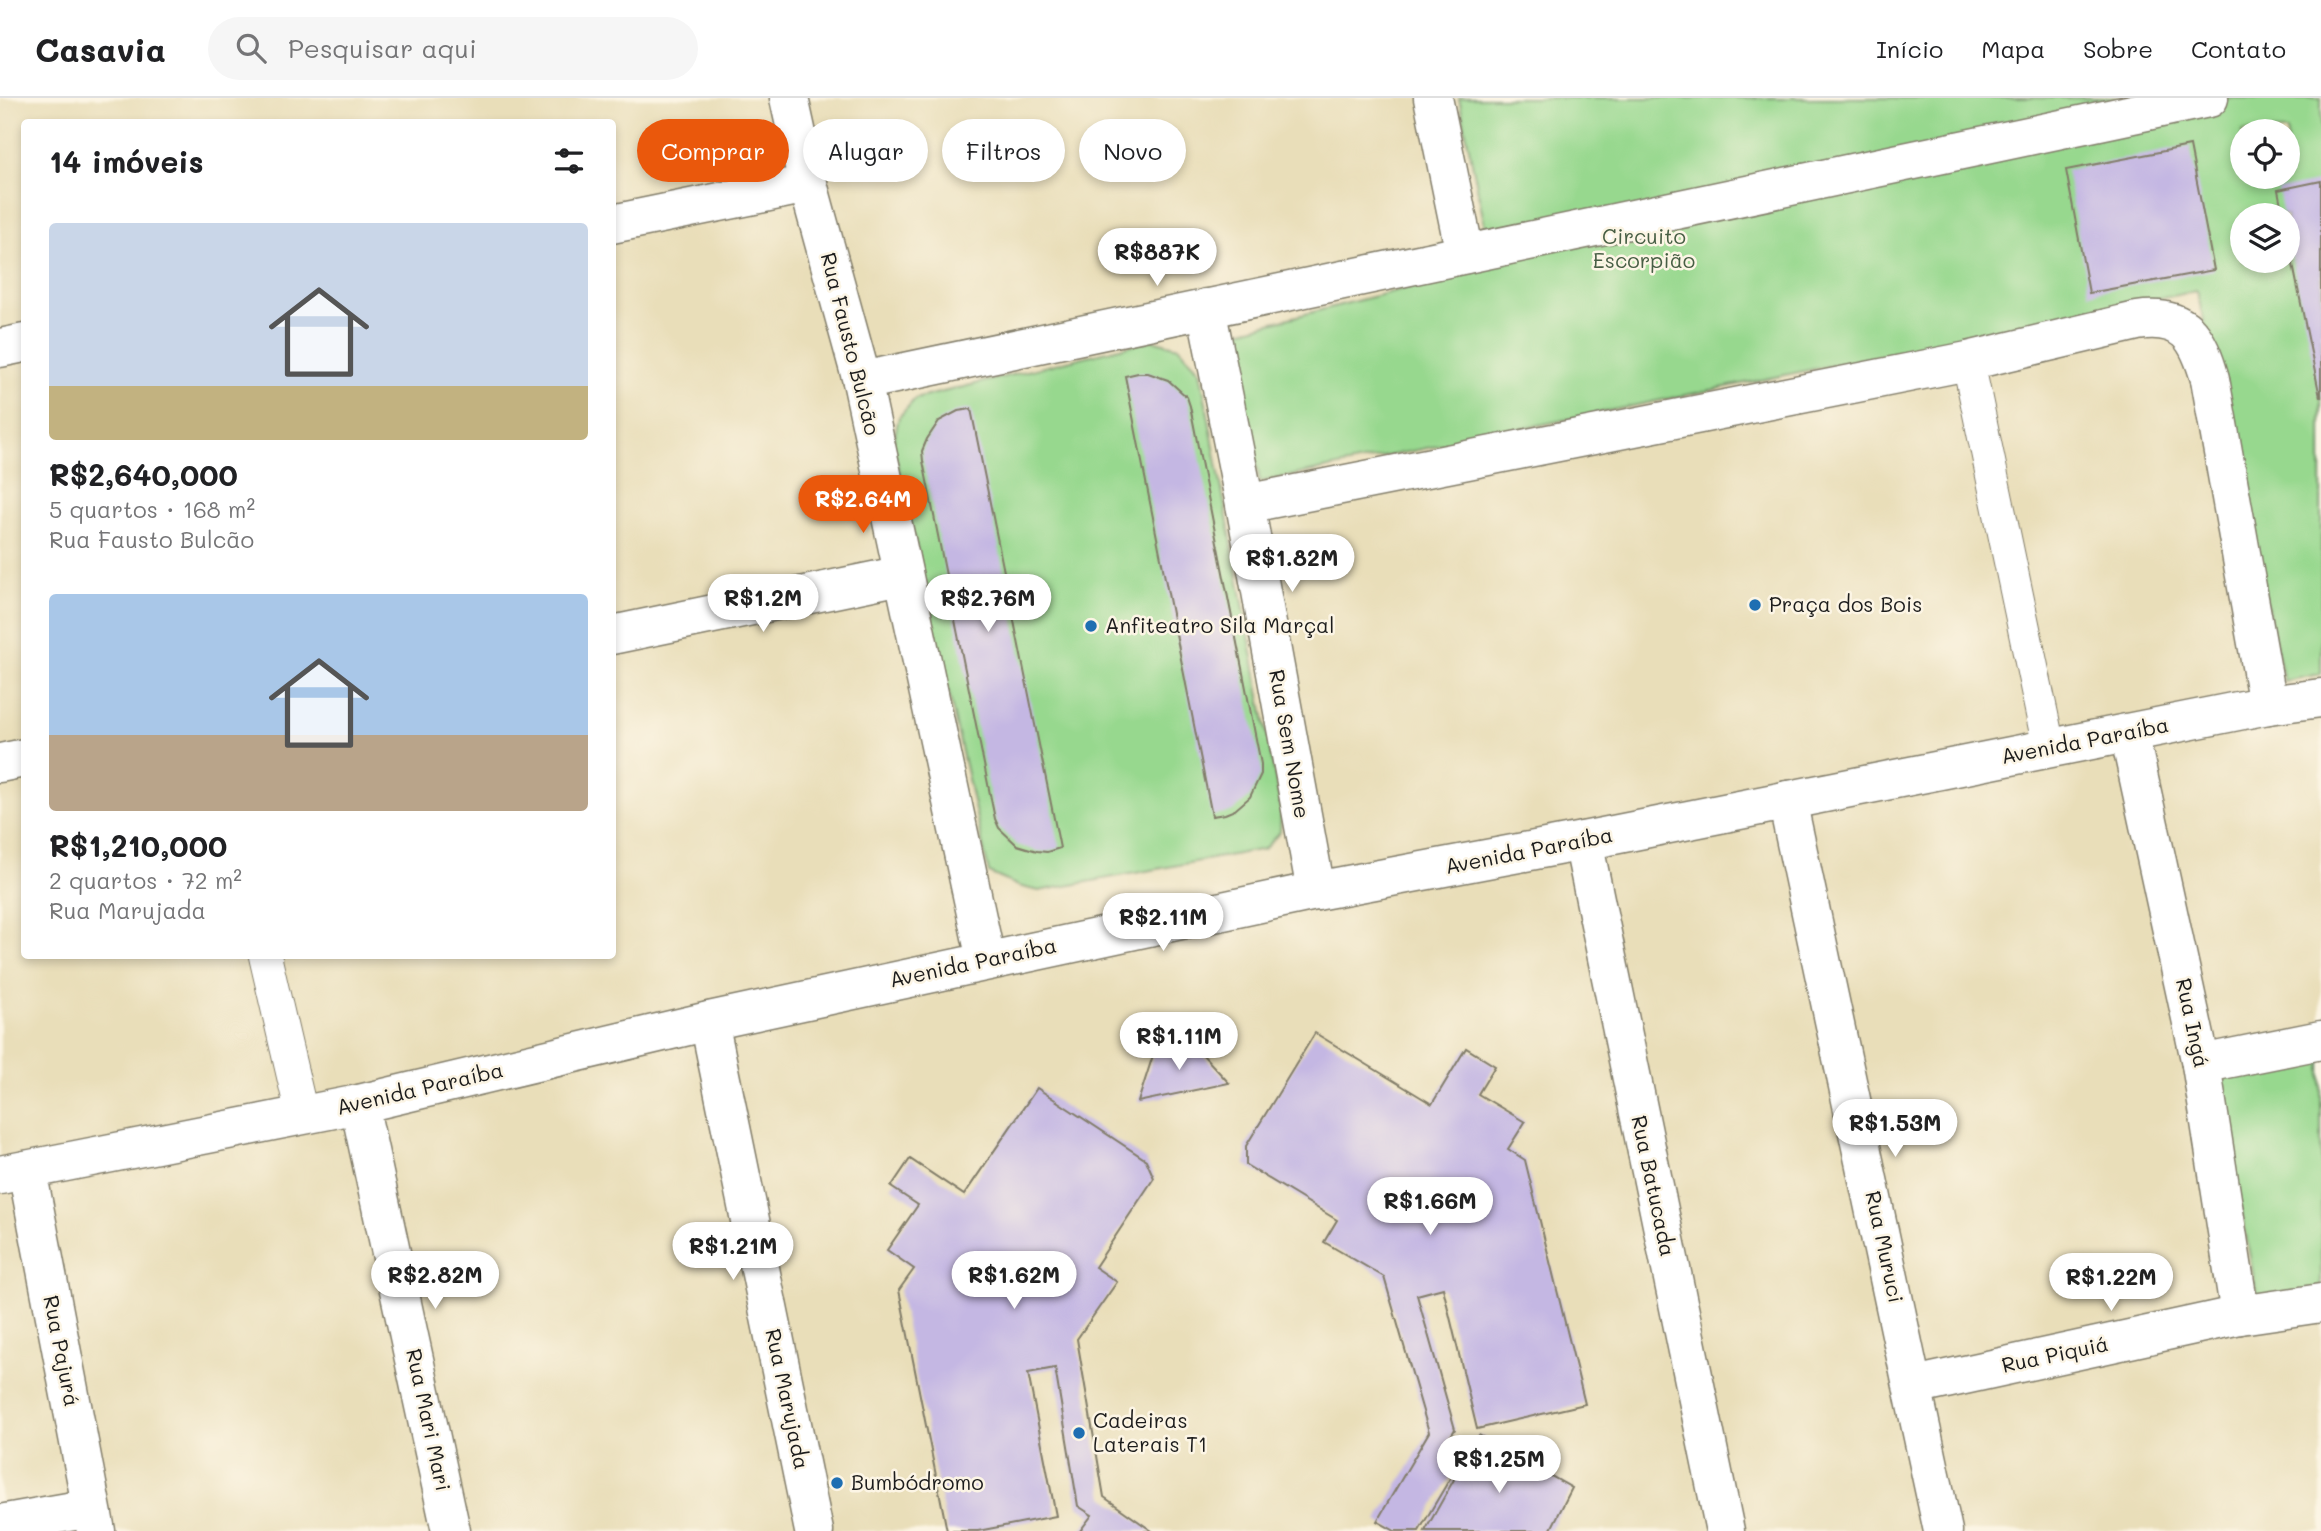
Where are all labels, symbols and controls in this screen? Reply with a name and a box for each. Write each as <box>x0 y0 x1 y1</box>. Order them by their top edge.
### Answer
search box <box>208 17 698 80</box>
text: Casavia <box>35 27 166 70</box>
icon: search <box>232 29 270 67</box>
text: Pesquisar aqui <box>288 31 477 65</box>
text: Início <box>1876 33 1943 64</box>
text: Mapa <box>1981 33 2045 64</box>
text: Sobre <box>2083 33 2153 64</box>
text: Contato <box>2191 33 2286 64</box>
chip: Comprar <box>637 119 789 182</box>
chip: Alugar <box>803 119 928 182</box>
chip: Filtros <box>942 119 1065 182</box>
chip: Novo <box>1079 119 1186 182</box>
map controls <box>2230 119 2300 273</box>
button: locate <box>2230 119 2300 189</box>
text: 14 imóveis <box>49 141 204 181</box>
icon: filters <box>550 142 588 180</box>
button: layers <box>2230 203 2300 273</box>
park label: Circuito Escorpião <box>1593 222 1695 273</box>
pin: R$887K <box>1100 228 1214 288</box>
text: R$887K <box>1114 236 1200 266</box>
street label: Rua Fausto Bulcão <box>816 249 887 438</box>
icon: home <box>256 269 382 395</box>
text: R$2,640,000 <box>49 454 238 494</box>
pin: R$2.64M <box>798 476 928 535</box>
text: R$2.64M <box>814 483 912 513</box>
text: 5 quartos · 168 m² <box>49 494 255 524</box>
text: Rua Fausto Bulcão <box>49 524 254 554</box>
pin: R$1.82M <box>1227 534 1357 594</box>
text: R$1.82M <box>1245 542 1339 572</box>
pin: R$1.2M <box>706 574 820 634</box>
pin: R$2.76M <box>923 574 1053 634</box>
text: R$1.2M <box>724 582 802 612</box>
text: R$2.76M <box>940 582 1036 612</box>
place label: Praça dos Bois <box>1769 590 1922 617</box>
marker: Praça dos Bois <box>1747 597 1763 613</box>
place label: Anfiteatro Sila Marçal <box>1105 611 1334 638</box>
marker: Anfiteatro Sila Marçal <box>1083 618 1099 634</box>
icon: home <box>256 640 382 766</box>
street label: Rua Sem Nome <box>1264 667 1317 820</box>
street label: Avenida Paraíba <box>1999 710 2171 769</box>
street label: Avenida Paraíba <box>1443 820 1615 879</box>
text: R$1,210,000 <box>49 825 227 865</box>
text: 2 quartos · 72 m² <box>49 865 242 895</box>
pin: R$2.11M <box>1098 894 1228 953</box>
text: Rua Marujada <box>49 895 206 925</box>
text: R$2.11M <box>1118 901 1208 931</box>
street label: Avenida Paraíba <box>887 931 1059 992</box>
street label: Rua Ingá <box>2171 975 2216 1070</box>
pin: R$1.11M <box>1114 1012 1244 1072</box>
text: R$1.11M <box>1136 1020 1222 1050</box>
street label: Avenida Paraíba <box>334 1055 506 1120</box>
pin: R$1.53M <box>1830 1100 1960 1159</box>
text: R$1.53M <box>1848 1107 1942 1137</box>
street label: Rua Batucada <box>1626 1113 1683 1259</box>
pin: R$1.66M <box>1365 1178 1495 1237</box>
text: R$1.66M <box>1383 1185 1477 1215</box>
street label: Rua Muruci <box>1860 1188 1911 1305</box>
pin: R$1.21M <box>668 1222 798 1282</box>
text: R$1.21M <box>688 1230 778 1260</box>
pin: R$2.82M <box>370 1252 500 1311</box>
pin: R$1.62M <box>949 1252 1079 1311</box>
pin: R$1.22M <box>2046 1254 2176 1313</box>
text: R$2.82M <box>387 1259 483 1289</box>
text: R$1.62M <box>968 1259 1060 1289</box>
text: R$1.22M <box>2065 1261 2157 1291</box>
street label: Rua Pajurá <box>38 1293 86 1409</box>
street label: Rua Marujada <box>760 1326 817 1472</box>
street label: Rua Piquiá <box>1999 1329 2111 1378</box>
street label: Rua Mari Mari <box>401 1346 458 1493</box>
place label: Cadeiras Laterais T1 <box>1093 1406 1207 1457</box>
marker: Cadeiras Laterais T1 <box>1071 1425 1087 1441</box>
pin: R$1.25M <box>1434 1436 1564 1495</box>
text: R$1.25M <box>1453 1443 1545 1473</box>
place label: Bumbódromo <box>851 1468 984 1495</box>
marker: Bumbódromo <box>829 1475 845 1491</box>

